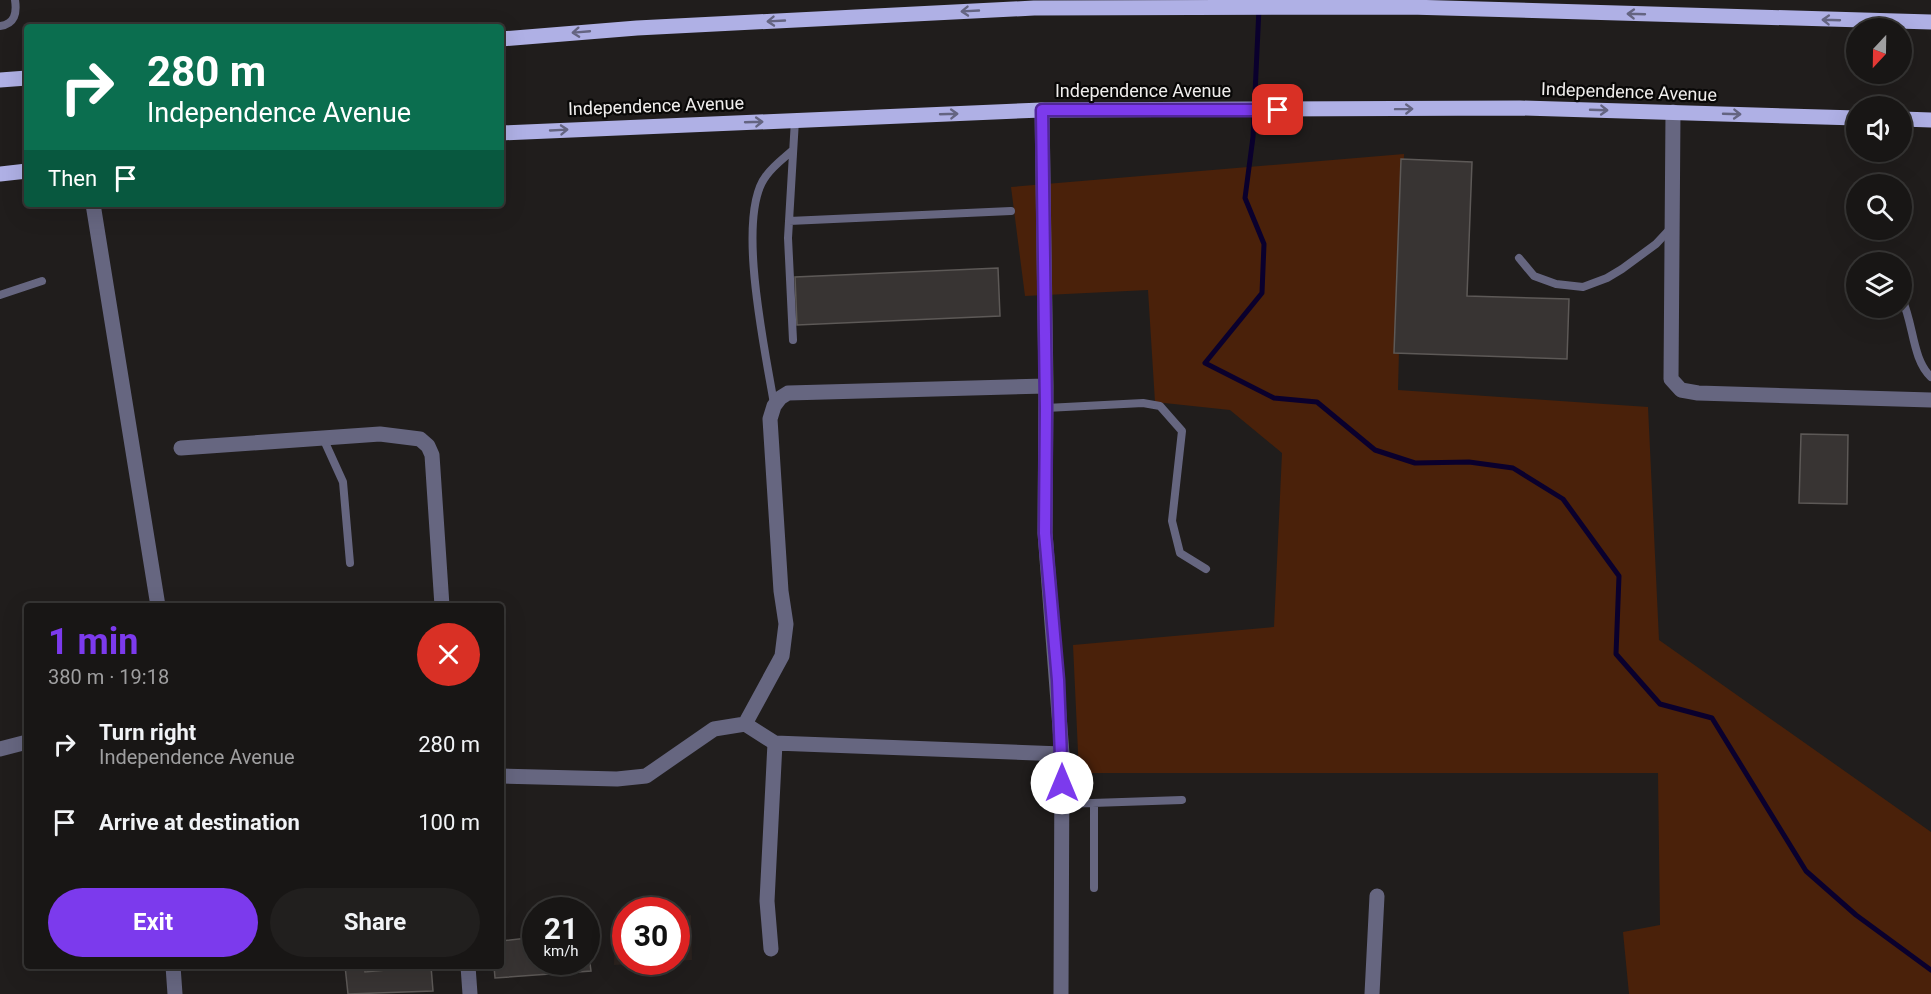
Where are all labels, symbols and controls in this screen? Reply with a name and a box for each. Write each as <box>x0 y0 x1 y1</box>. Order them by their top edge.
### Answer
one-way arrow <box>961 6 981 17</box>
one-way arrow <box>1626 8 1646 20</box>
one-way arrow <box>1821 14 1841 25</box>
one-way arrow <box>766 15 786 26</box>
north arrow <box>1846 18 1912 84</box>
map controls <box>1846 18 1912 318</box>
one-way arrow <box>572 27 592 38</box>
text: 280 m <box>147 47 266 96</box>
icon: right <box>48 48 126 126</box>
street label: Independence Avenue <box>1541 78 1717 105</box>
street label: Independence Avenue <box>1055 80 1231 101</box>
pin <box>1252 84 1303 135</box>
street label: Independence Avenue <box>568 92 744 119</box>
icon: arrive <box>1261 93 1294 126</box>
button: sound <box>1846 96 1912 162</box>
text: Independence Avenue <box>147 97 411 129</box>
one-way arrow <box>1393 103 1413 115</box>
one-way arrow <box>1588 105 1608 116</box>
one-way arrow <box>939 108 959 119</box>
one-way arrow <box>1721 108 1741 120</box>
one-way arrow <box>744 116 764 127</box>
one-way arrow <box>549 124 569 135</box>
icon: arrive <box>109 162 142 195</box>
text: Then <box>48 166 97 191</box>
button: search <box>1846 174 1912 240</box>
button: layers <box>1846 252 1912 318</box>
text: 1 min <box>48 621 139 663</box>
button: close <box>417 623 480 686</box>
text: 380 m · 19:18 <box>48 665 169 689</box>
text: Turn right <box>99 720 196 745</box>
icon: right <box>48 728 81 761</box>
text: 280 m <box>418 732 480 757</box>
text: Independence Avenue <box>99 745 295 769</box>
position arrow <box>1030 751 1094 815</box>
icon: arrive <box>48 806 81 839</box>
text: Arrive at destination <box>99 810 300 835</box>
text: 100 m <box>418 810 480 835</box>
button: Exit <box>48 888 258 957</box>
button: Share <box>270 888 480 957</box>
speed limit sign: 30 <box>612 897 690 975</box>
text: 21 <box>544 911 578 946</box>
text: km/h <box>543 942 579 960</box>

